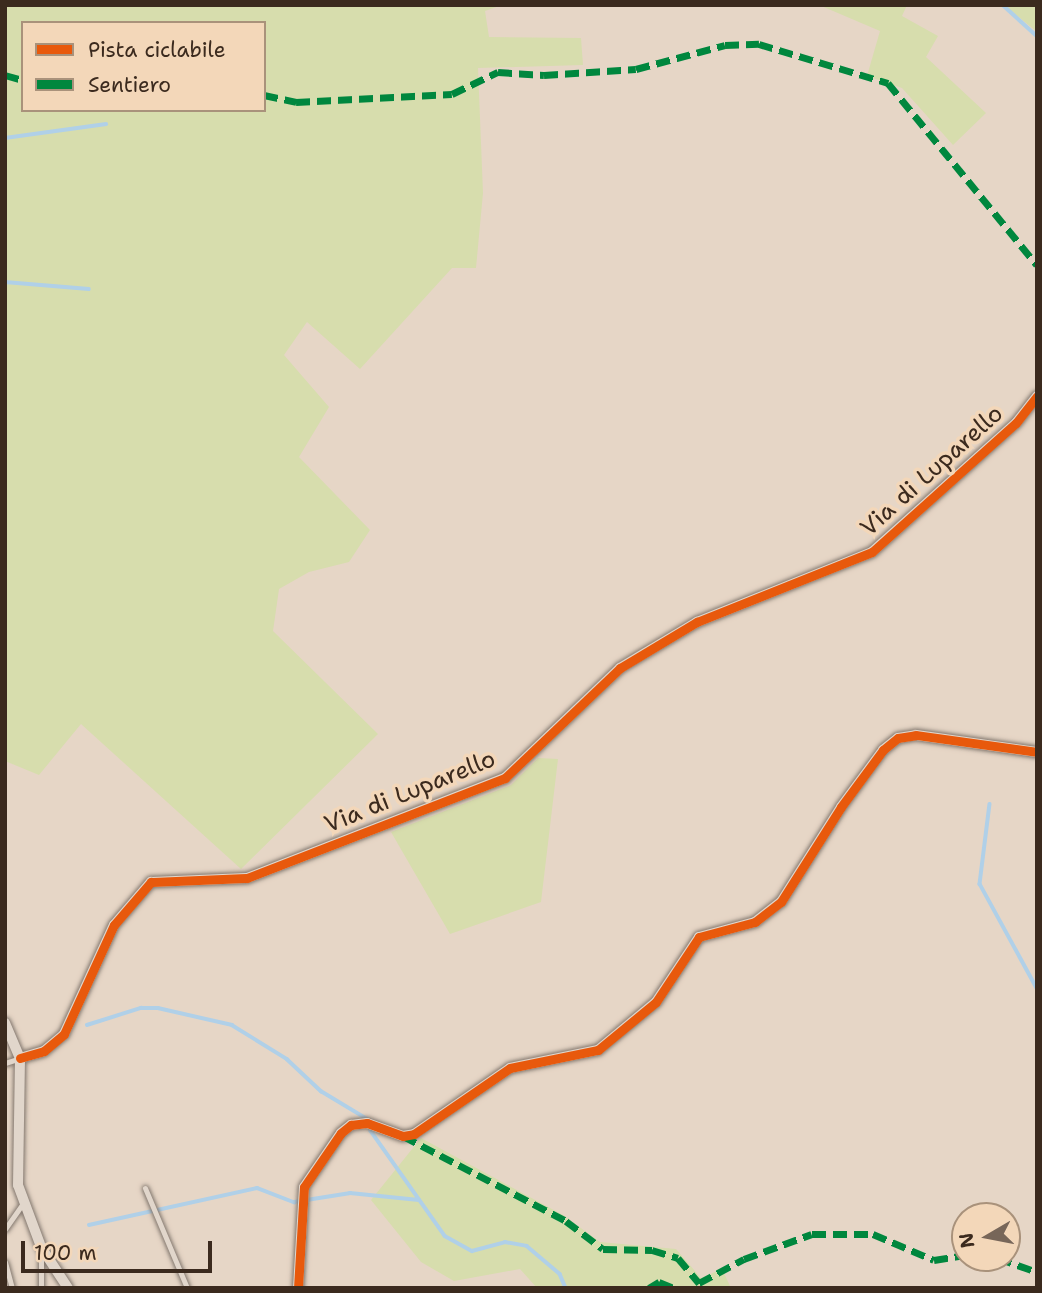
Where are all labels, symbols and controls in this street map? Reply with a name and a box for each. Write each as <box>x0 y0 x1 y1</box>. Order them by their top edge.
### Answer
legend <box>21 21 266 112</box>
text: Pista ciclabile <box>88 36 226 64</box>
text: Sentiero <box>88 71 171 99</box>
street label: Via di Luparello <box>855 399 1009 543</box>
street label: Via di Luparello <box>320 745 500 839</box>
north arrow <box>951 1202 1021 1272</box>
scale bar <box>24 1226 215 1270</box>
text: N <box>953 1231 980 1250</box>
text: 100 m <box>34 1239 97 1267</box>

